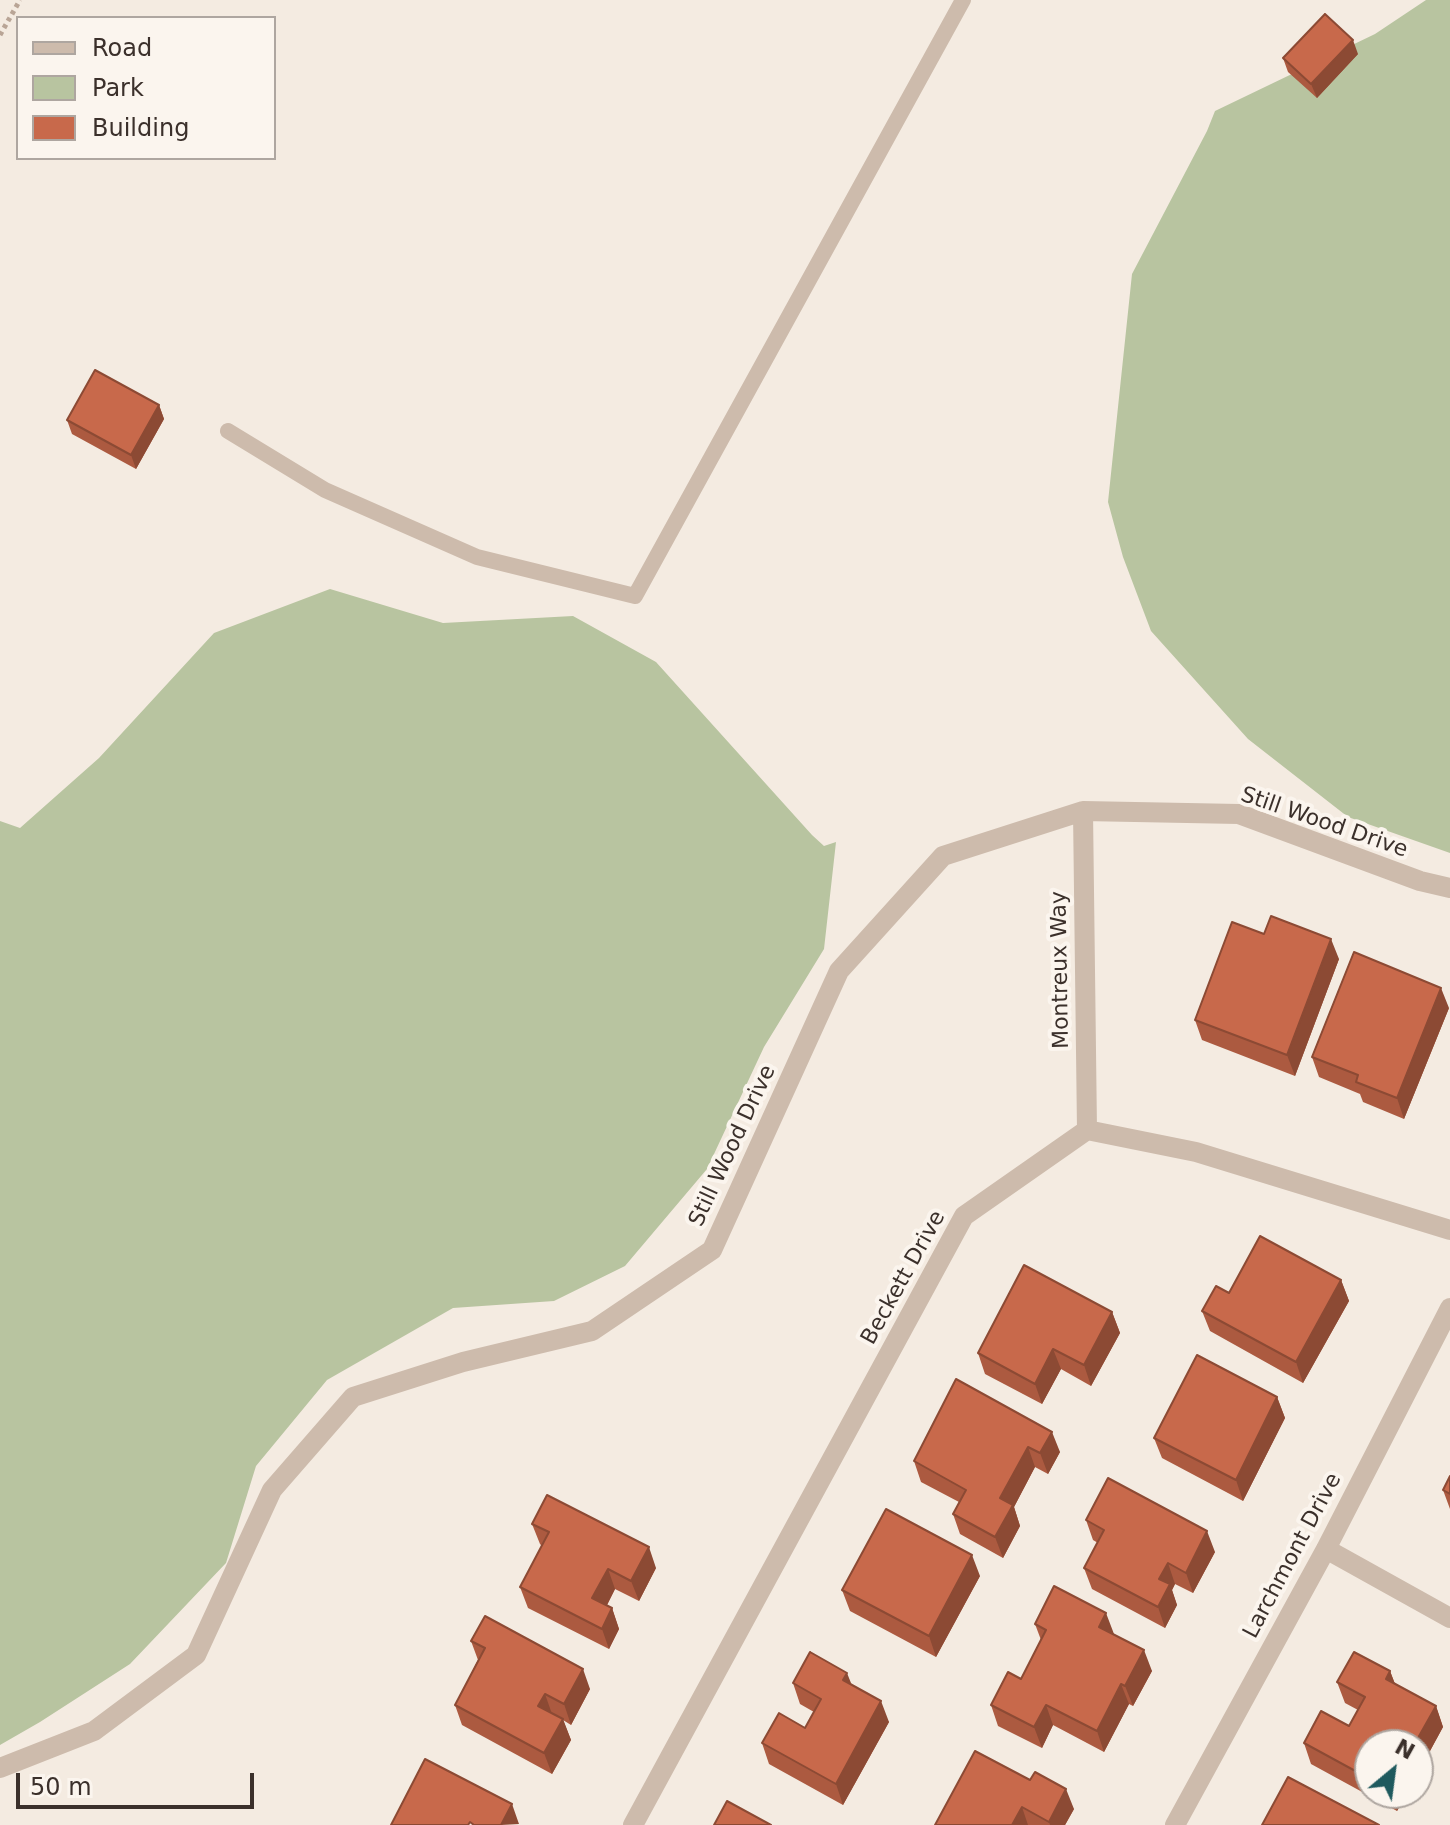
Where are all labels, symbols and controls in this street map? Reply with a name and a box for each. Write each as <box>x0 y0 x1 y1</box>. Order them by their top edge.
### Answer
legend <box>16 16 276 160</box>
text: Road <box>92 34 152 62</box>
text: Park <box>92 74 144 102</box>
text: Building <box>92 114 189 142</box>
street label: Still Wood Drive <box>1237 782 1411 864</box>
street label: Montreux Way <box>1046 891 1076 1049</box>
street label: Still Wood Drive <box>684 1061 782 1231</box>
street label: Beckett Drive <box>856 1206 952 1350</box>
street label: Larchmont Drive <box>1238 1469 1348 1643</box>
north arrow <box>1354 1729 1434 1809</box>
text: N <box>1391 1734 1419 1765</box>
scale bar <box>20 1757 258 1807</box>
text: 50 m <box>30 1773 92 1801</box>

